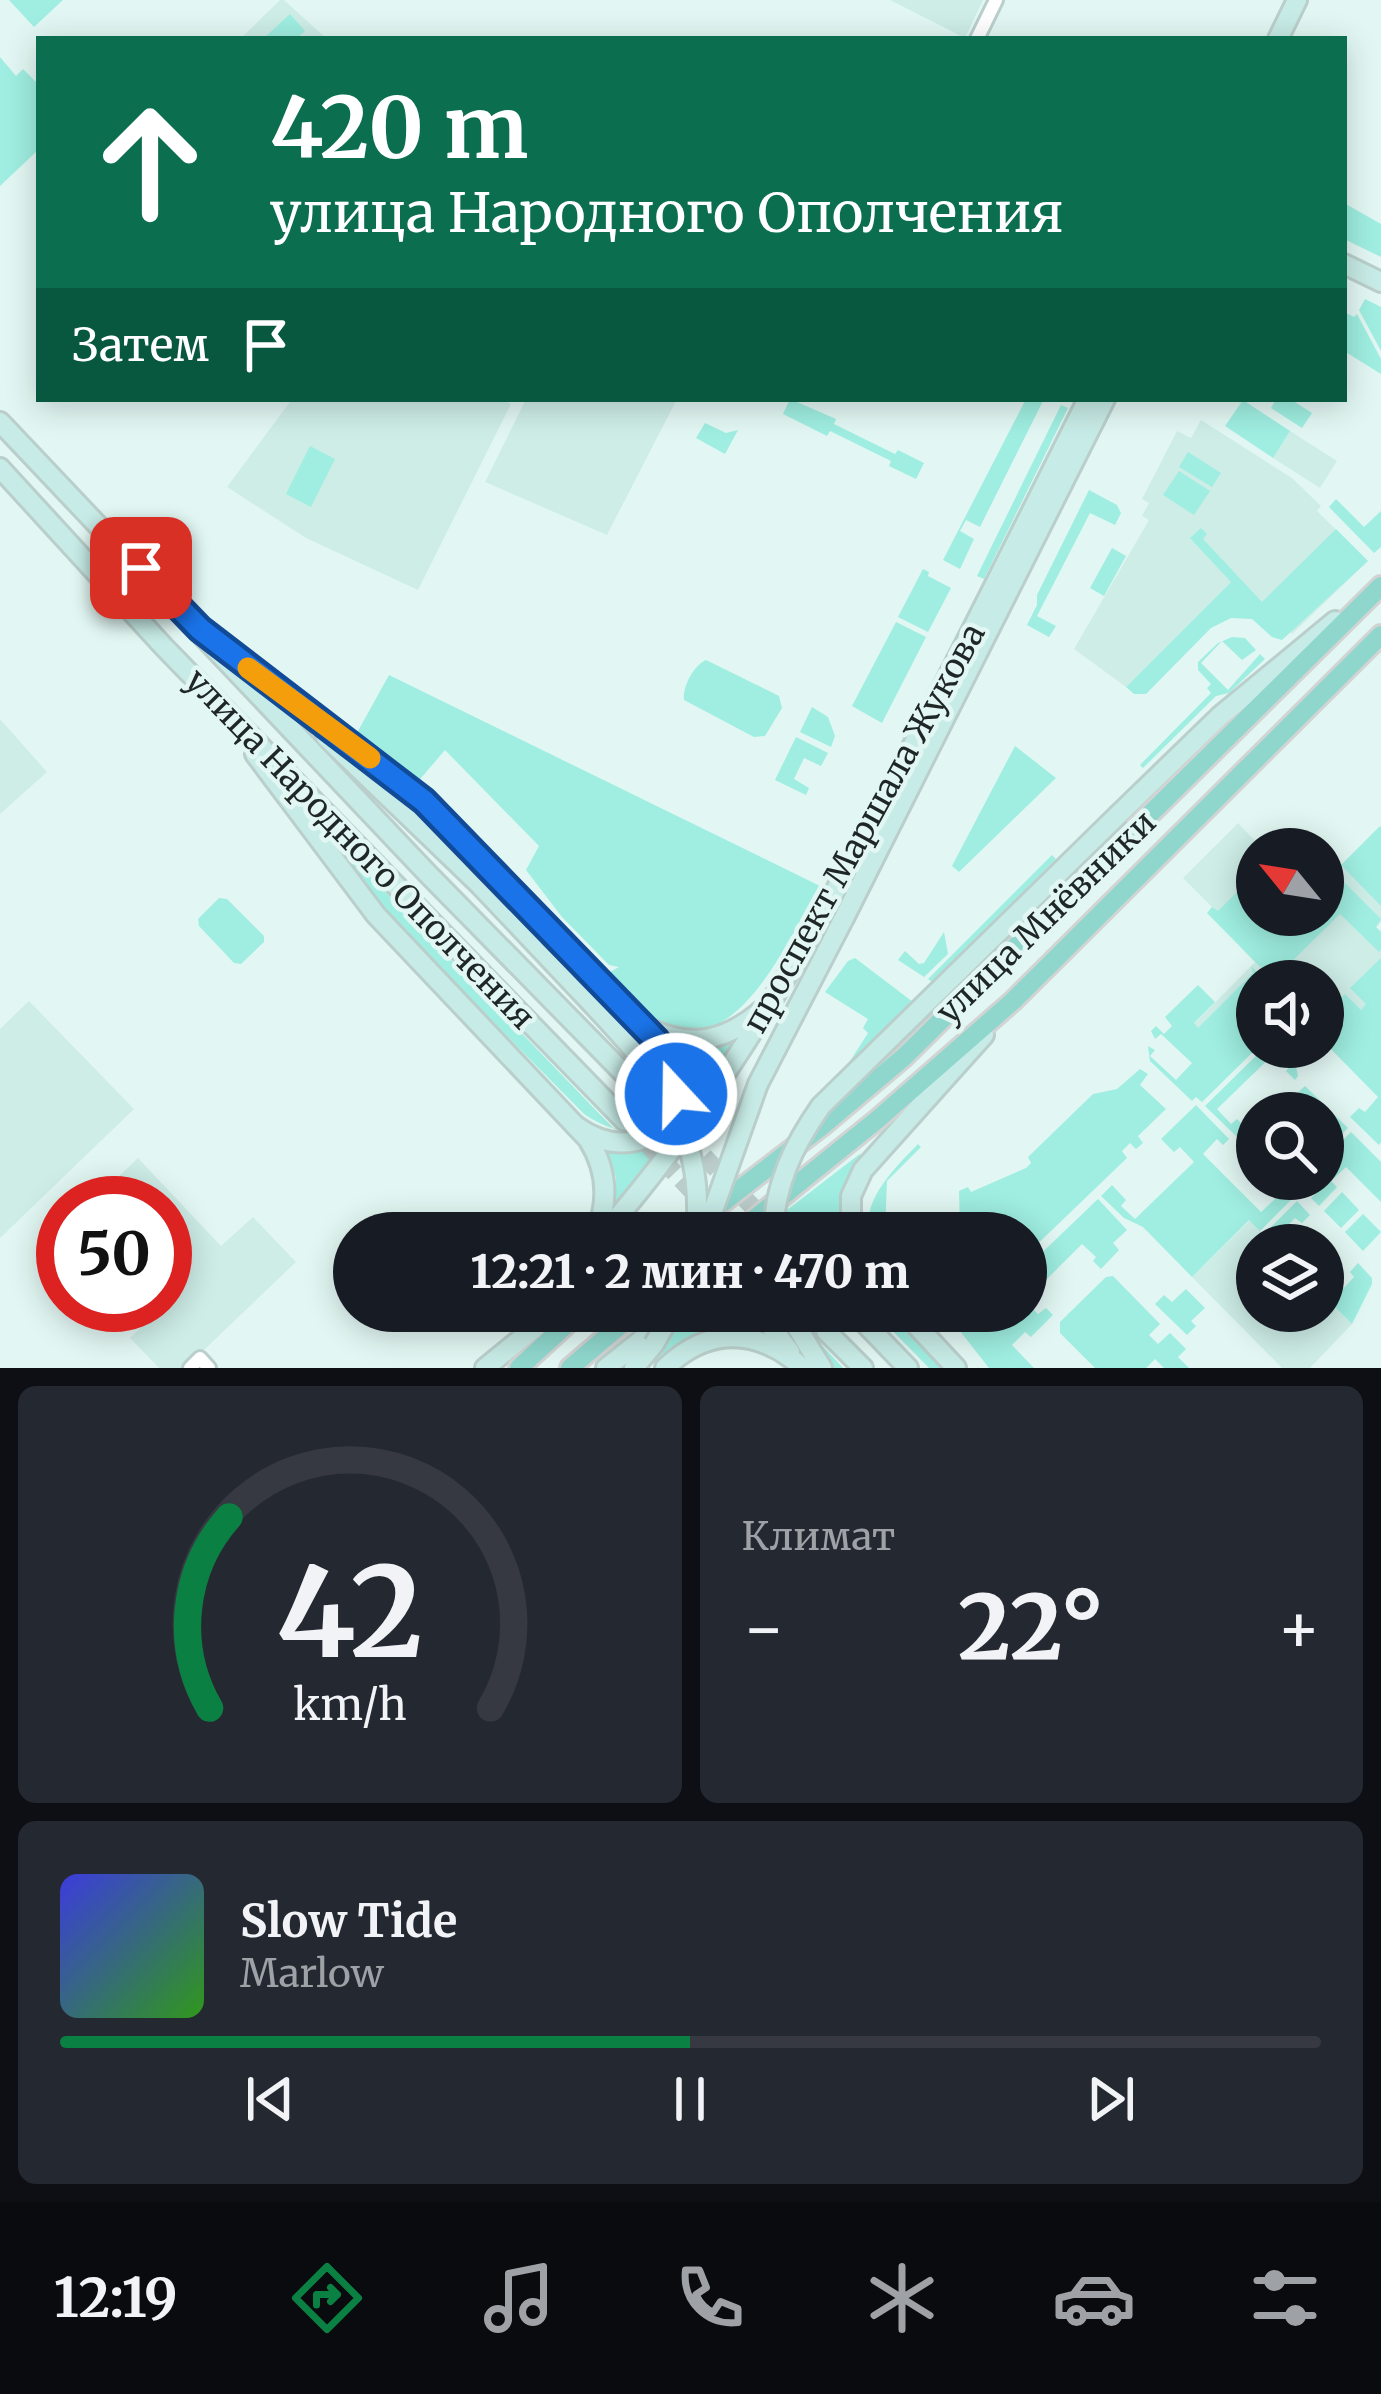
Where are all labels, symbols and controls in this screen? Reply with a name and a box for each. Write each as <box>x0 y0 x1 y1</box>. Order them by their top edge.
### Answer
text: 420 m <box>270 75 528 181</box>
icon: ahead <box>72 84 228 240</box>
text: улица Народного Ополчения <box>270 179 1063 247</box>
icon: arrive <box>233 312 299 378</box>
text: Затем <box>72 317 209 373</box>
pin <box>90 517 192 619</box>
icon: arrive <box>108 535 174 601</box>
street label: проспект Маршала Жукова <box>734 616 994 1040</box>
street label: улица Народного Ополчения <box>177 660 543 1038</box>
street label: улица Мнёвники <box>928 802 1164 1032</box>
north arrow <box>1236 828 1344 936</box>
map controls <box>1236 828 1344 1332</box>
button: sound <box>1236 960 1344 1068</box>
position arrow <box>613 1031 739 1157</box>
button: search <box>1236 1092 1344 1200</box>
speed limit sign: 50 <box>36 1176 192 1332</box>
button: layers <box>1236 1224 1344 1332</box>
text: 12:21 · 2 мин · 470 m <box>470 1244 910 1300</box>
text: Климат <box>742 1512 896 1561</box>
text: 42 <box>276 1534 424 1691</box>
text: 22° <box>958 1571 1105 1685</box>
text: − <box>742 1587 786 1670</box>
text: + <box>1277 1587 1321 1670</box>
text: km/h <box>293 1677 407 1731</box>
text: Slow Tide <box>240 1893 457 1949</box>
text: Marlow <box>240 1949 384 1998</box>
icon: previous <box>237 2066 303 2132</box>
icon: pause <box>657 2066 723 2132</box>
icon: next <box>1078 2066 1144 2132</box>
icon: directions <box>285 2256 369 2340</box>
icon: music <box>477 2256 561 2340</box>
icon: phone <box>668 2256 752 2340</box>
icon: climate <box>860 2256 944 2340</box>
icon: car <box>1052 2256 1136 2340</box>
icon: filters <box>1243 2256 1327 2340</box>
text: 12:19 <box>54 2264 178 2332</box>

